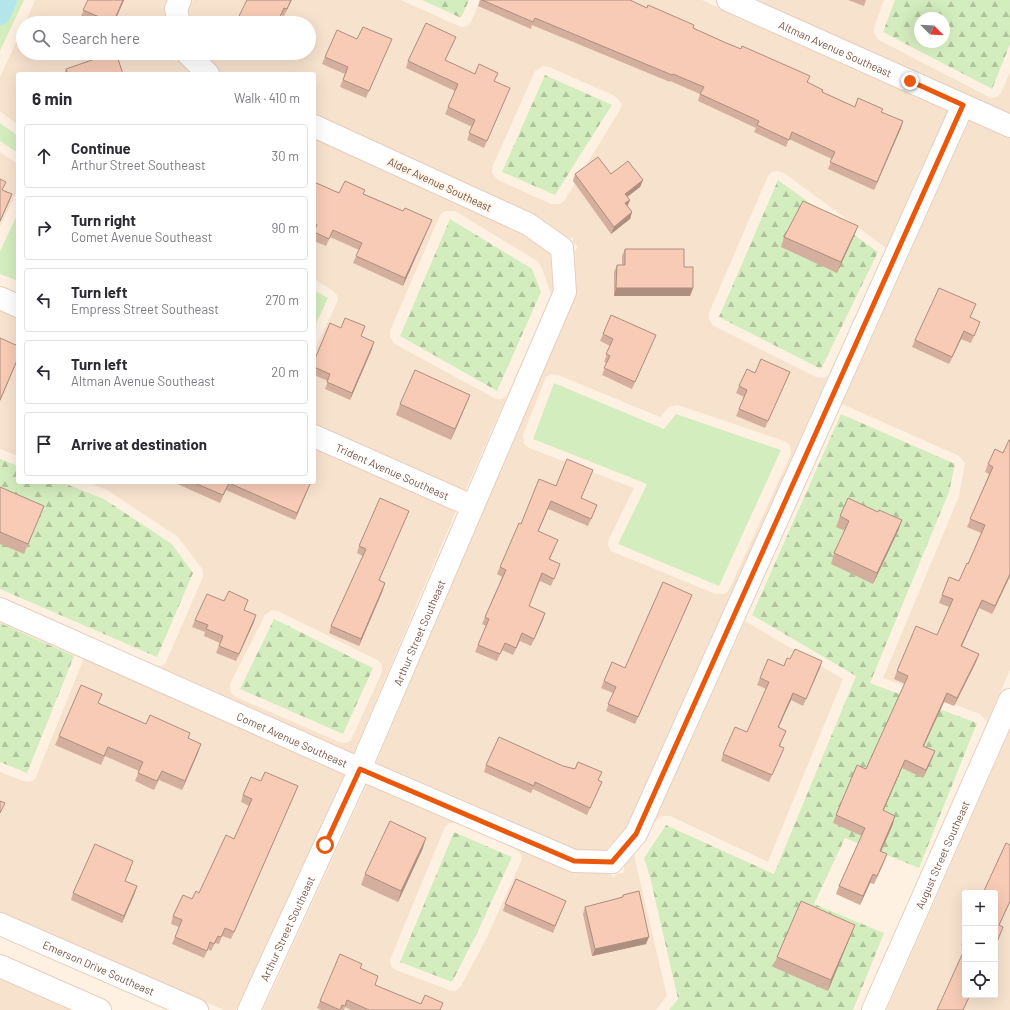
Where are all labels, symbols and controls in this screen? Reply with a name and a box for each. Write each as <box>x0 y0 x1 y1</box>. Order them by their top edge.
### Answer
north arrow <box>914 12 950 48</box>
search box <box>16 16 316 60</box>
street label: Altman Avenue Southeast <box>777 17 894 79</box>
icon: search <box>30 27 52 49</box>
text: Search here <box>62 29 140 47</box>
route end <box>901 72 919 90</box>
text: 6 min <box>32 88 72 108</box>
text: Walk · 410 m <box>234 90 300 106</box>
text: Continue <box>71 139 131 157</box>
icon: ahead <box>33 145 55 167</box>
text: 30 m <box>272 148 299 164</box>
street label: Alder Avenue Southeast <box>386 154 494 214</box>
text: Arthur Street Southeast <box>71 157 206 173</box>
text: Turn right <box>71 211 136 229</box>
icon: right <box>33 217 55 239</box>
text: 90 m <box>272 220 299 236</box>
text: Comet Avenue Southeast <box>71 229 212 245</box>
text: Turn left <box>71 283 127 301</box>
icon: left <box>33 289 55 311</box>
text: 270 m <box>265 292 299 308</box>
text: Empress Street Southeast <box>71 301 219 317</box>
text: Turn left <box>71 355 127 373</box>
icon: left <box>33 361 55 383</box>
text: 20 m <box>271 364 299 380</box>
text: Altman Avenue Southeast <box>71 373 215 389</box>
icon: arrive <box>33 433 55 455</box>
text: Arrive at destination <box>71 435 207 453</box>
street label: Trident Avenue Southeast <box>334 440 451 502</box>
street label: Arthur Street Southeast <box>390 577 447 687</box>
street label: Comet Avenue Southeast <box>235 709 350 769</box>
street label: August Street Southeast <box>912 798 971 911</box>
route start <box>316 836 334 854</box>
street label: Arthur Street Southeast <box>257 874 316 983</box>
map controls <box>962 890 998 998</box>
button: + <box>962 890 998 926</box>
button: − <box>962 926 998 962</box>
street label: Emerson Drive Southeast <box>41 937 157 997</box>
button: locate <box>962 962 998 998</box>

